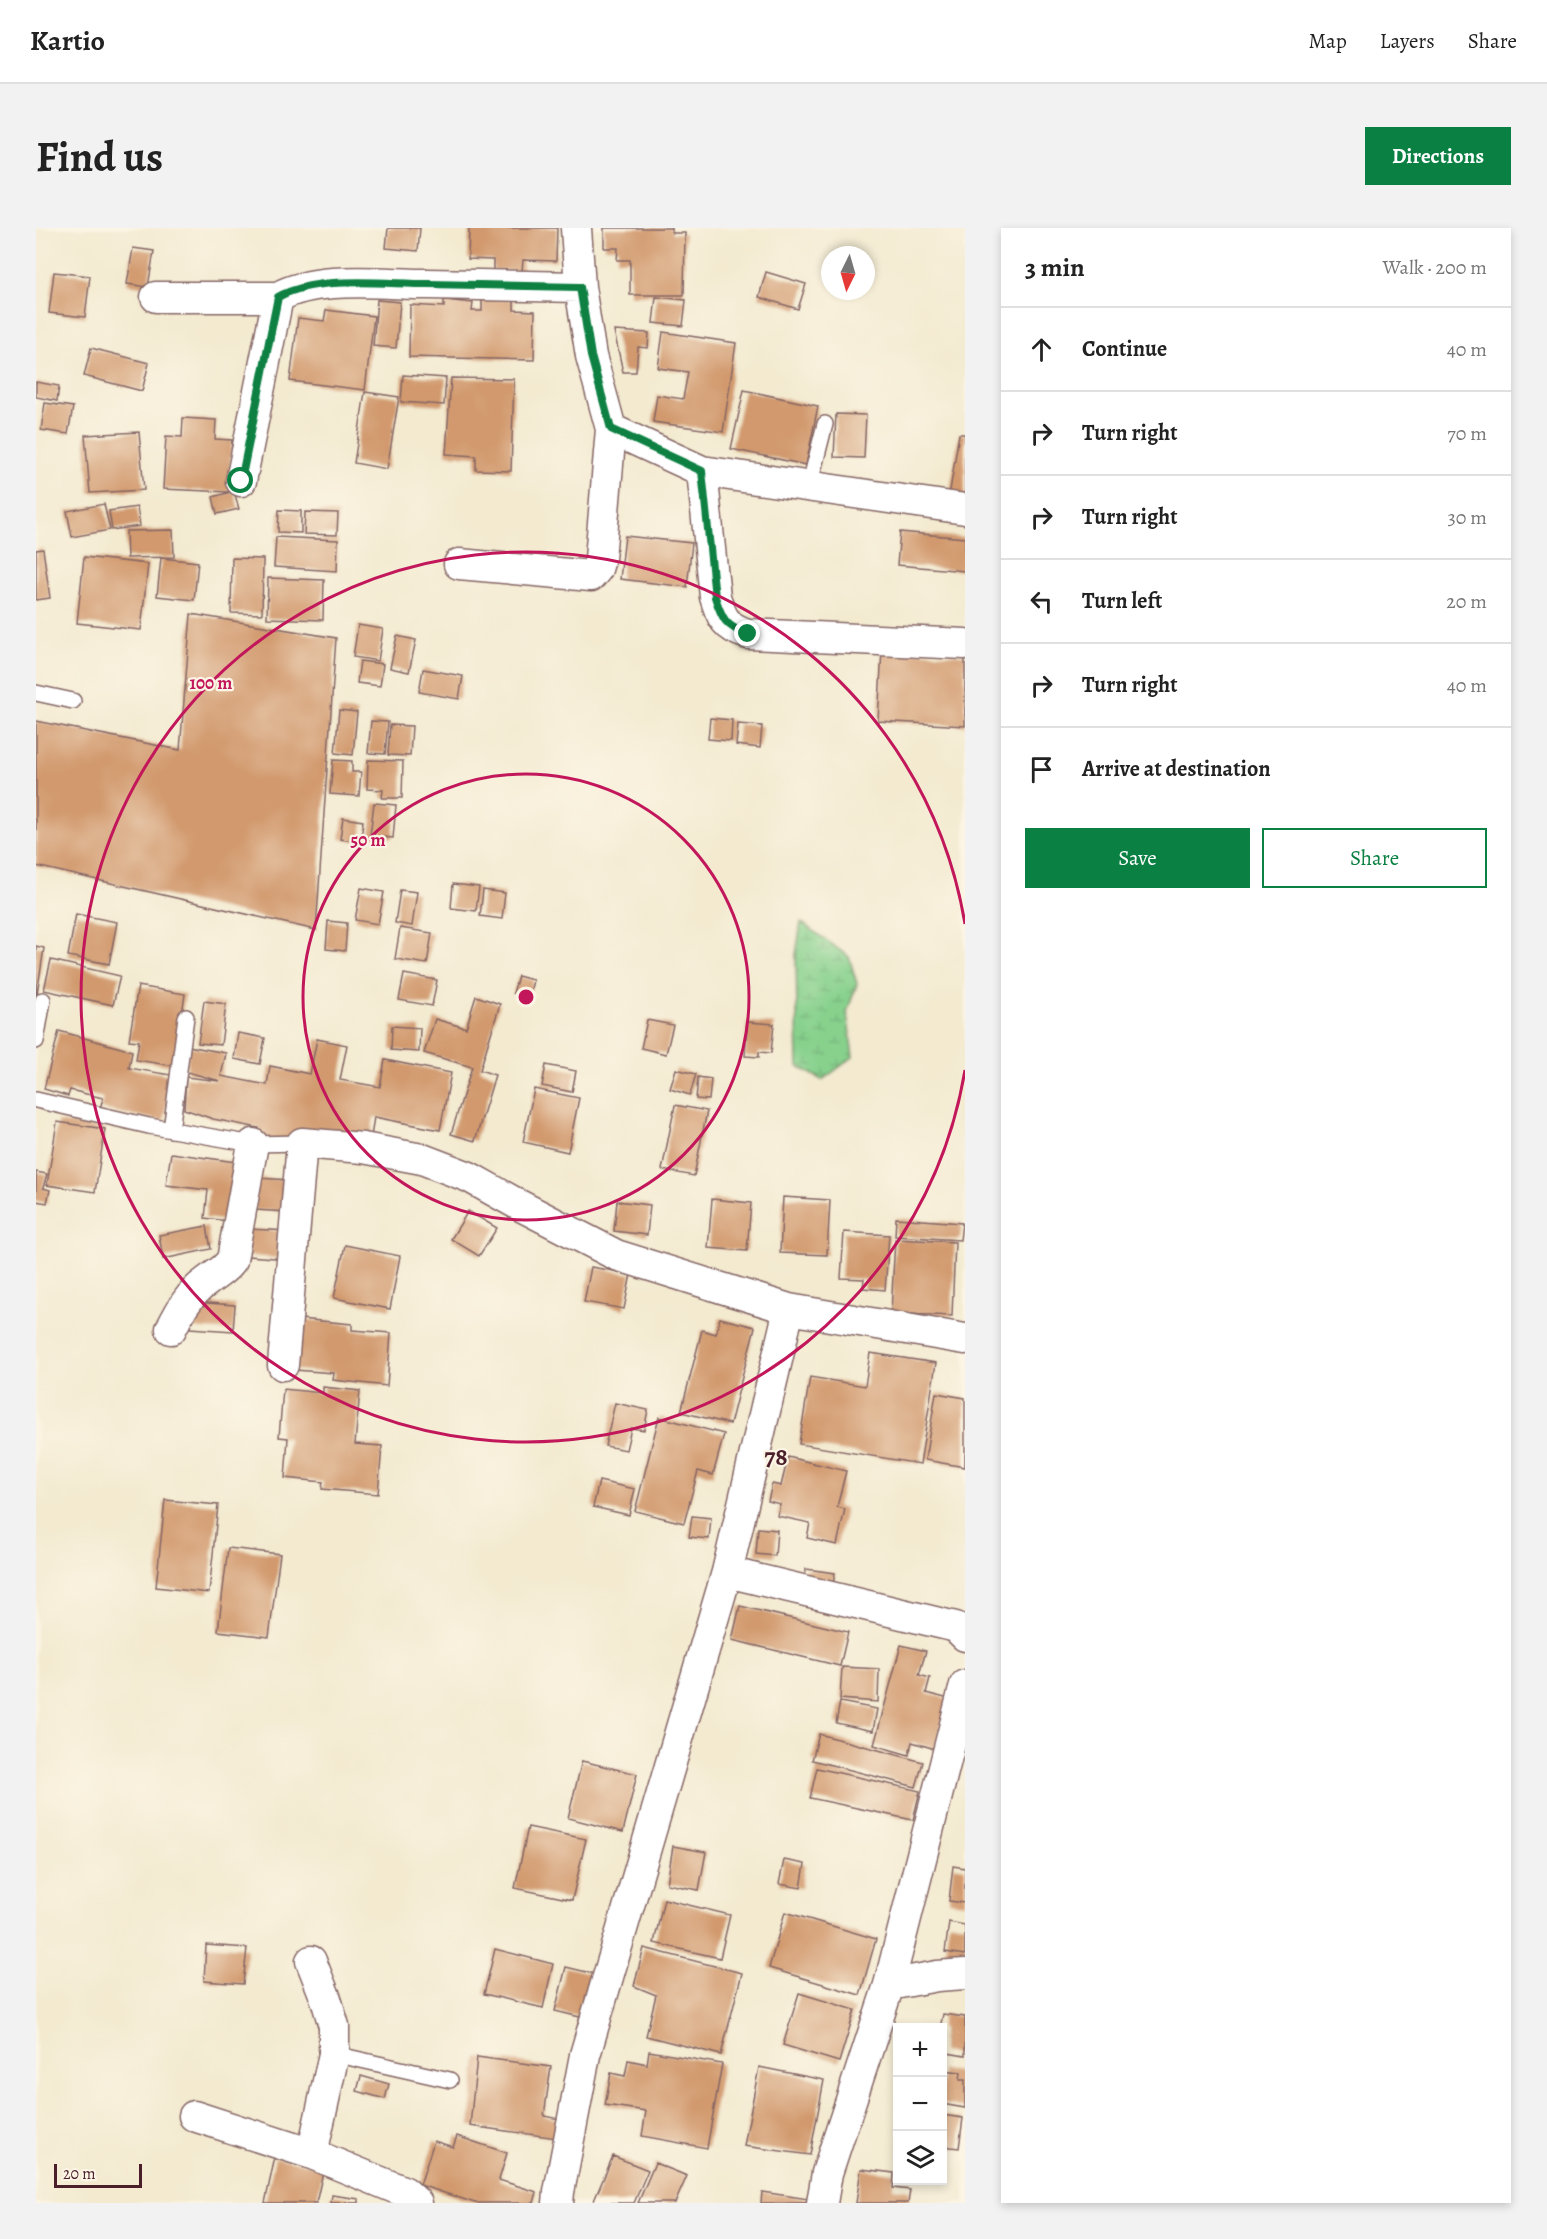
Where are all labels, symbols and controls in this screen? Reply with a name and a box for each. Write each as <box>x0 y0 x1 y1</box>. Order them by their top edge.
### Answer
text: Kartio <box>30 22 105 60</box>
text: Map <box>1308 27 1347 55</box>
text: Layers <box>1380 27 1435 55</box>
text: Share <box>1468 27 1517 55</box>
button: Directions <box>1365 127 1511 185</box>
text: Find us <box>36 128 163 185</box>
north arrow <box>821 246 875 300</box>
text: 3 min <box>1025 250 1085 285</box>
text: Walk · 200 m <box>1383 254 1487 281</box>
icon: ahead <box>1025 333 1058 366</box>
text: Continue <box>1082 334 1167 364</box>
text: 40 m <box>1447 336 1487 363</box>
icon: right <box>1025 417 1058 450</box>
text: Turn right <box>1082 418 1178 448</box>
text: 70 m <box>1447 420 1487 447</box>
route start <box>227 467 253 493</box>
icon: right <box>1025 501 1058 534</box>
text: Turn right <box>1082 502 1178 532</box>
text: 30 m <box>1447 504 1487 531</box>
icon: left <box>1025 585 1058 618</box>
text: Turn left <box>1082 586 1162 616</box>
text: 20 m <box>1446 588 1487 615</box>
route end <box>734 620 760 646</box>
icon: right <box>1025 669 1058 702</box>
text: Turn right <box>1082 670 1178 700</box>
text: 100 m <box>190 671 232 695</box>
text: 40 m <box>1447 672 1487 699</box>
icon: arrive <box>1025 753 1058 786</box>
text: Arrive at destination <box>1082 754 1271 784</box>
text: 50 m <box>351 828 385 852</box>
button: Save <box>1025 828 1250 888</box>
button: Share <box>1262 828 1487 888</box>
centre of rings <box>516 987 536 1007</box>
district label: 78 <box>764 1439 788 1474</box>
map controls <box>893 2023 947 2185</box>
button: + <box>893 2023 947 2077</box>
button: − <box>893 2077 947 2131</box>
button: layers <box>893 2131 947 2185</box>
scale bar <box>54 2161 142 2188</box>
text: 20 m <box>63 2163 96 2185</box>

